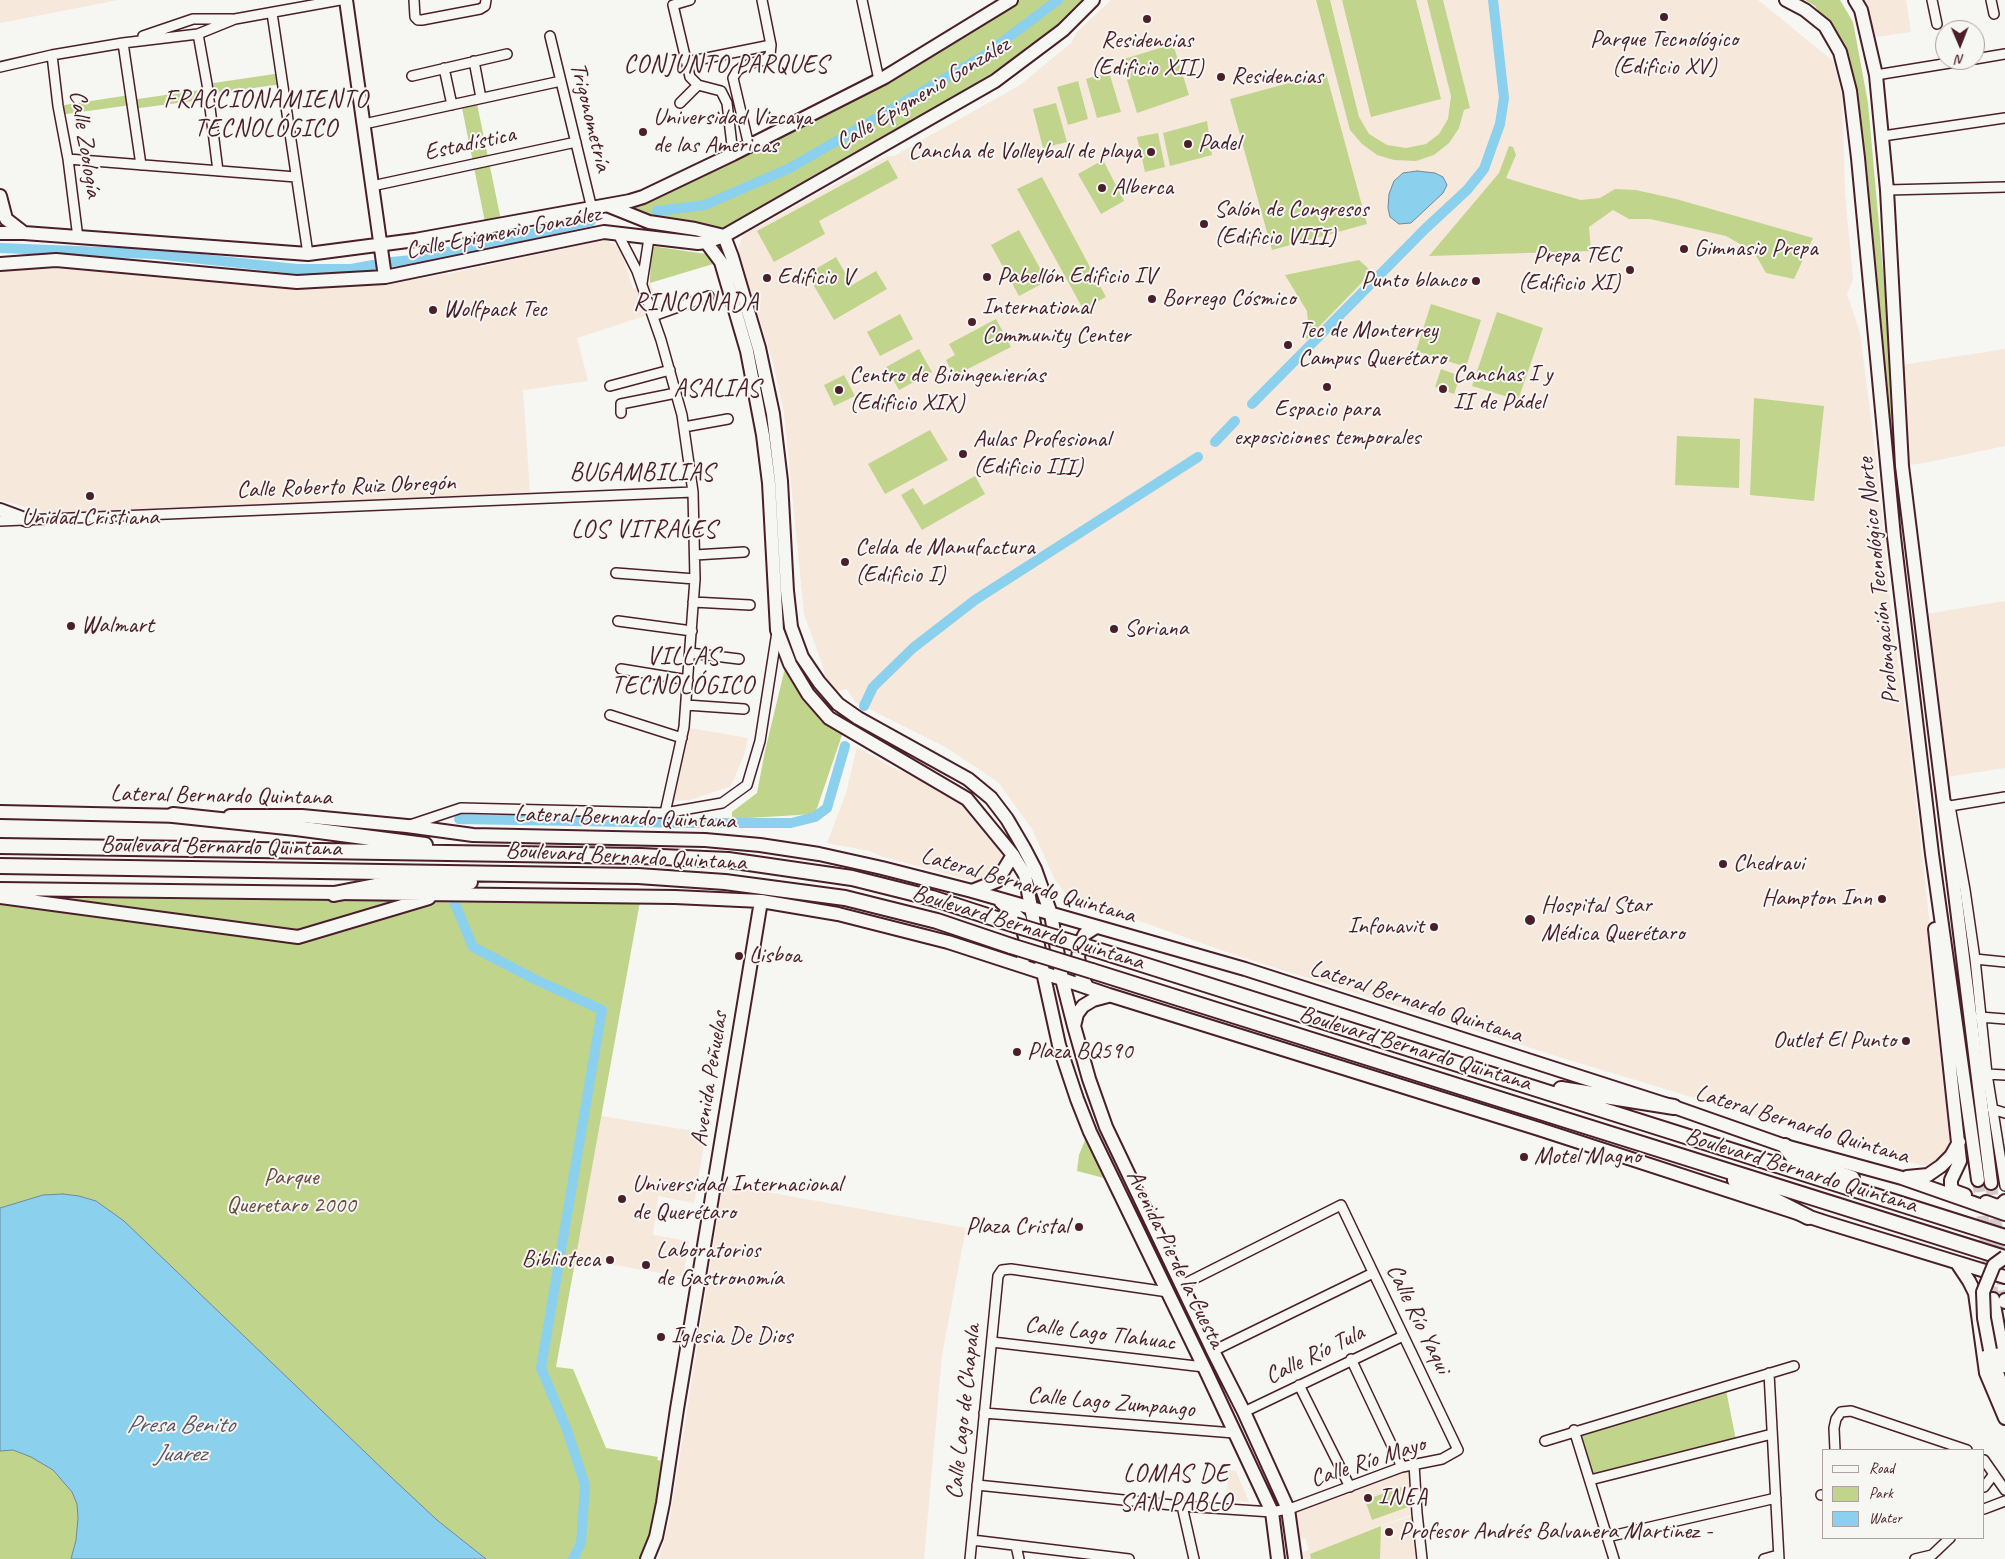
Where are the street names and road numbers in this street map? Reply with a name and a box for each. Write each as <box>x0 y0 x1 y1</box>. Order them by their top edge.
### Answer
street label: Calle Epigmenio González <box>831 31 1015 157</box>
street label: Trigonometría <box>563 59 617 175</box>
street label: Calle Zoología <box>62 88 108 200</box>
street label: Estadística <box>422 120 518 168</box>
street label: Calle Epigmenio González <box>403 200 603 266</box>
street label: Prolongación Tecnológico Norte <box>1852 456 1906 706</box>
street label: Calle Roberto Ruiz Obregón <box>236 469 456 505</box>
street label: Lateral Bernardo Quintana <box>110 780 332 812</box>
street label: Lateral Bernardo Quintana <box>514 800 736 836</box>
street label: Boulevard Bernardo Quintana <box>100 830 342 864</box>
street label: Boulevard Bernardo Quintana <box>505 836 747 878</box>
street label: Lateral Bernardo Quintana <box>917 842 1139 930</box>
street label: Boulevard Bernardo Quintana <box>909 879 1147 977</box>
street label: Lateral Bernardo Quintana <box>1306 954 1526 1050</box>
street label: Boulevard Bernardo Quintana <box>1296 1000 1534 1098</box>
street label: Avenida Peñuelas <box>685 1010 735 1148</box>
street label: Lateral Bernardo Quintana <box>1692 1079 1912 1171</box>
street label: Boulevard Bernardo Quintana <box>1682 1122 1920 1220</box>
street label: Avenida Pie de la Cuesta <box>1119 1165 1231 1353</box>
street label: Calle Río Yaqui <box>1379 1259 1457 1379</box>
street label: Calle Lago Tlahuac <box>1023 1310 1177 1358</box>
street label: Calle Río Tula <box>1261 1319 1369 1391</box>
street label: Calle Lago de Chapala <box>940 1323 988 1501</box>
street label: Calle Lago Zumpango <box>1026 1381 1196 1425</box>
street label: Calle Río Mayo <box>1307 1430 1429 1494</box>

